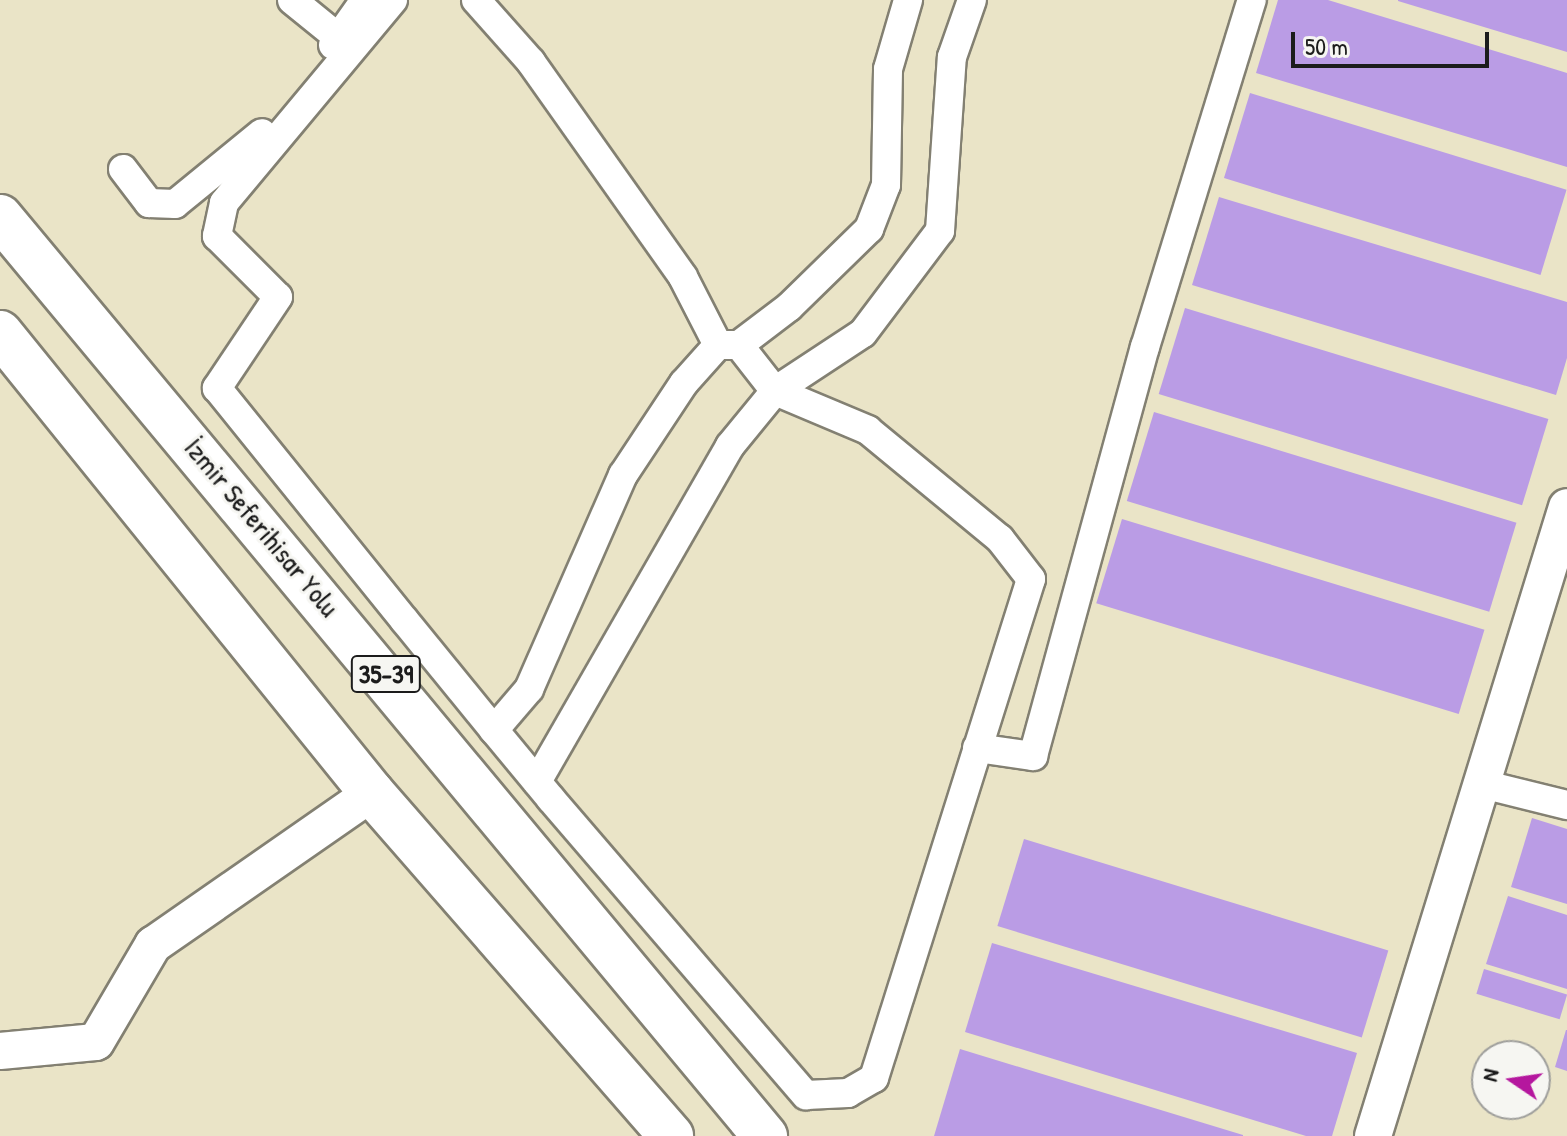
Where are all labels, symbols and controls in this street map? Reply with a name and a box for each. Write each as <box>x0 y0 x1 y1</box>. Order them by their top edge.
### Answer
scale bar <box>1295 16 1493 66</box>
text: 50 m <box>1305 30 1348 62</box>
street label: İzmir Seferihisar Yolu <box>178 431 346 623</box>
road number: 35-39 <box>350 652 422 696</box>
north arrow <box>1471 1040 1551 1120</box>
text: N <box>1474 1066 1505 1084</box>

